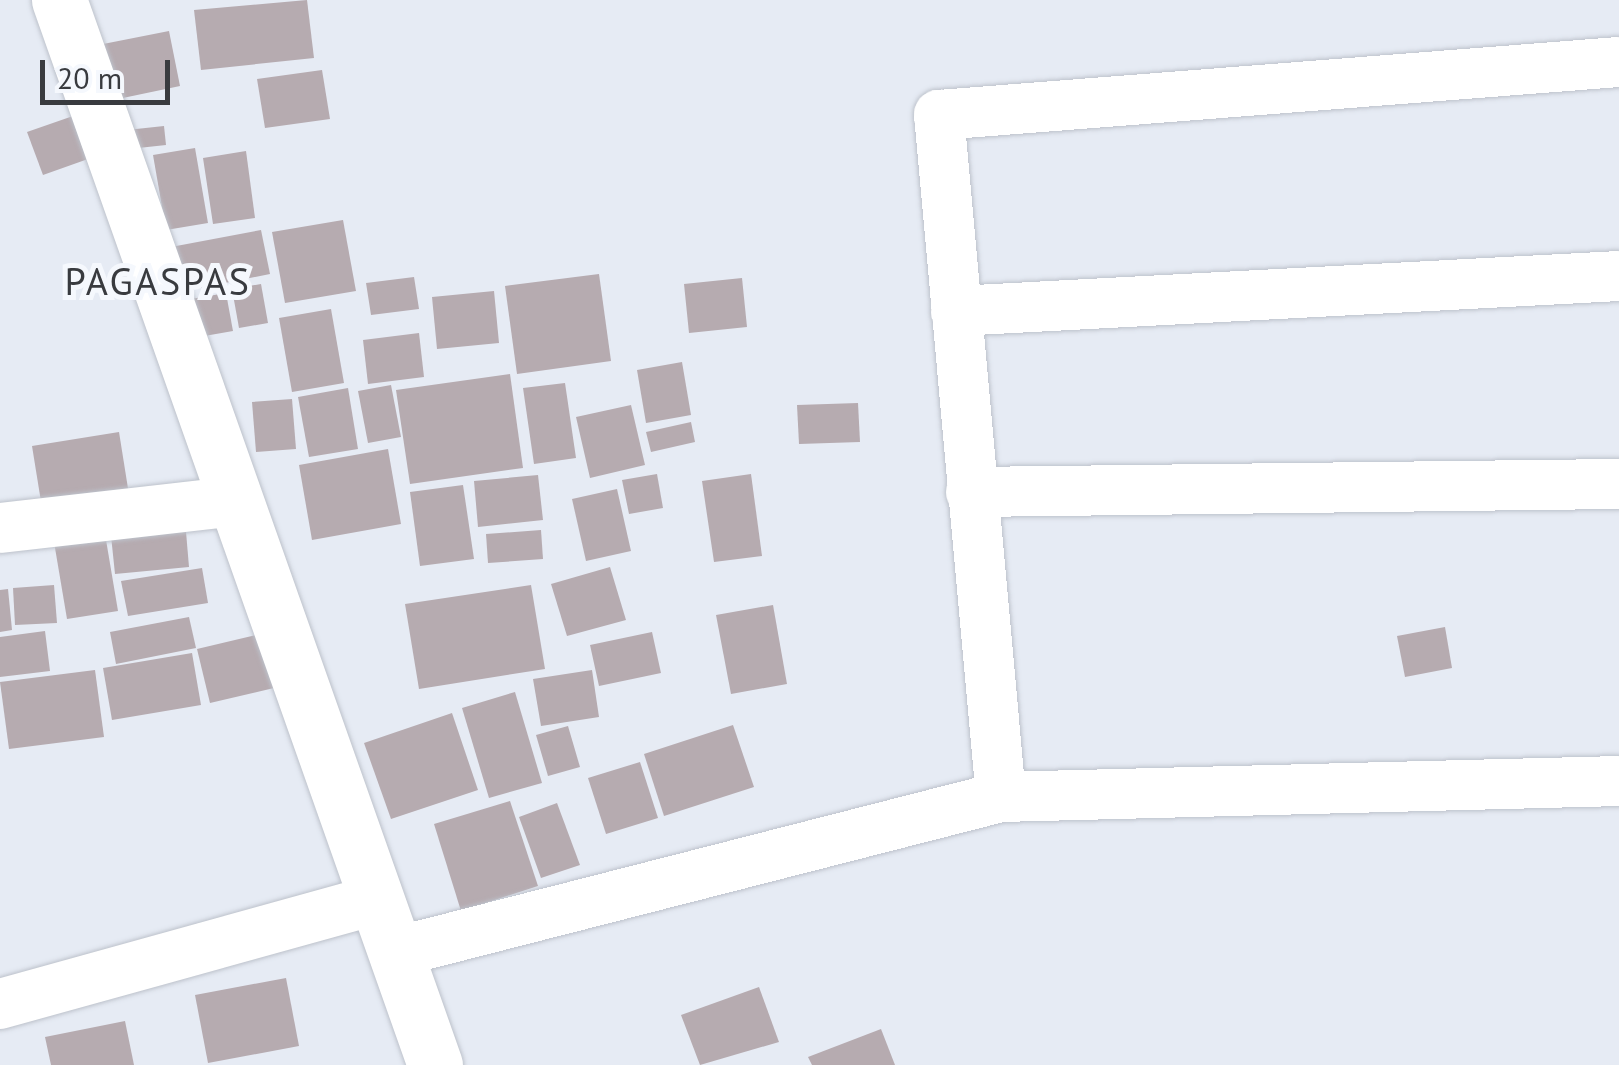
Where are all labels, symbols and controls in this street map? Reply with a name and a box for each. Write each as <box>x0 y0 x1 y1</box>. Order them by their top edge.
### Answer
scale bar <box>45 40 175 102</box>
text: 20 m <box>57 58 122 97</box>
district label: PAGASPAS <box>64 258 252 304</box>

